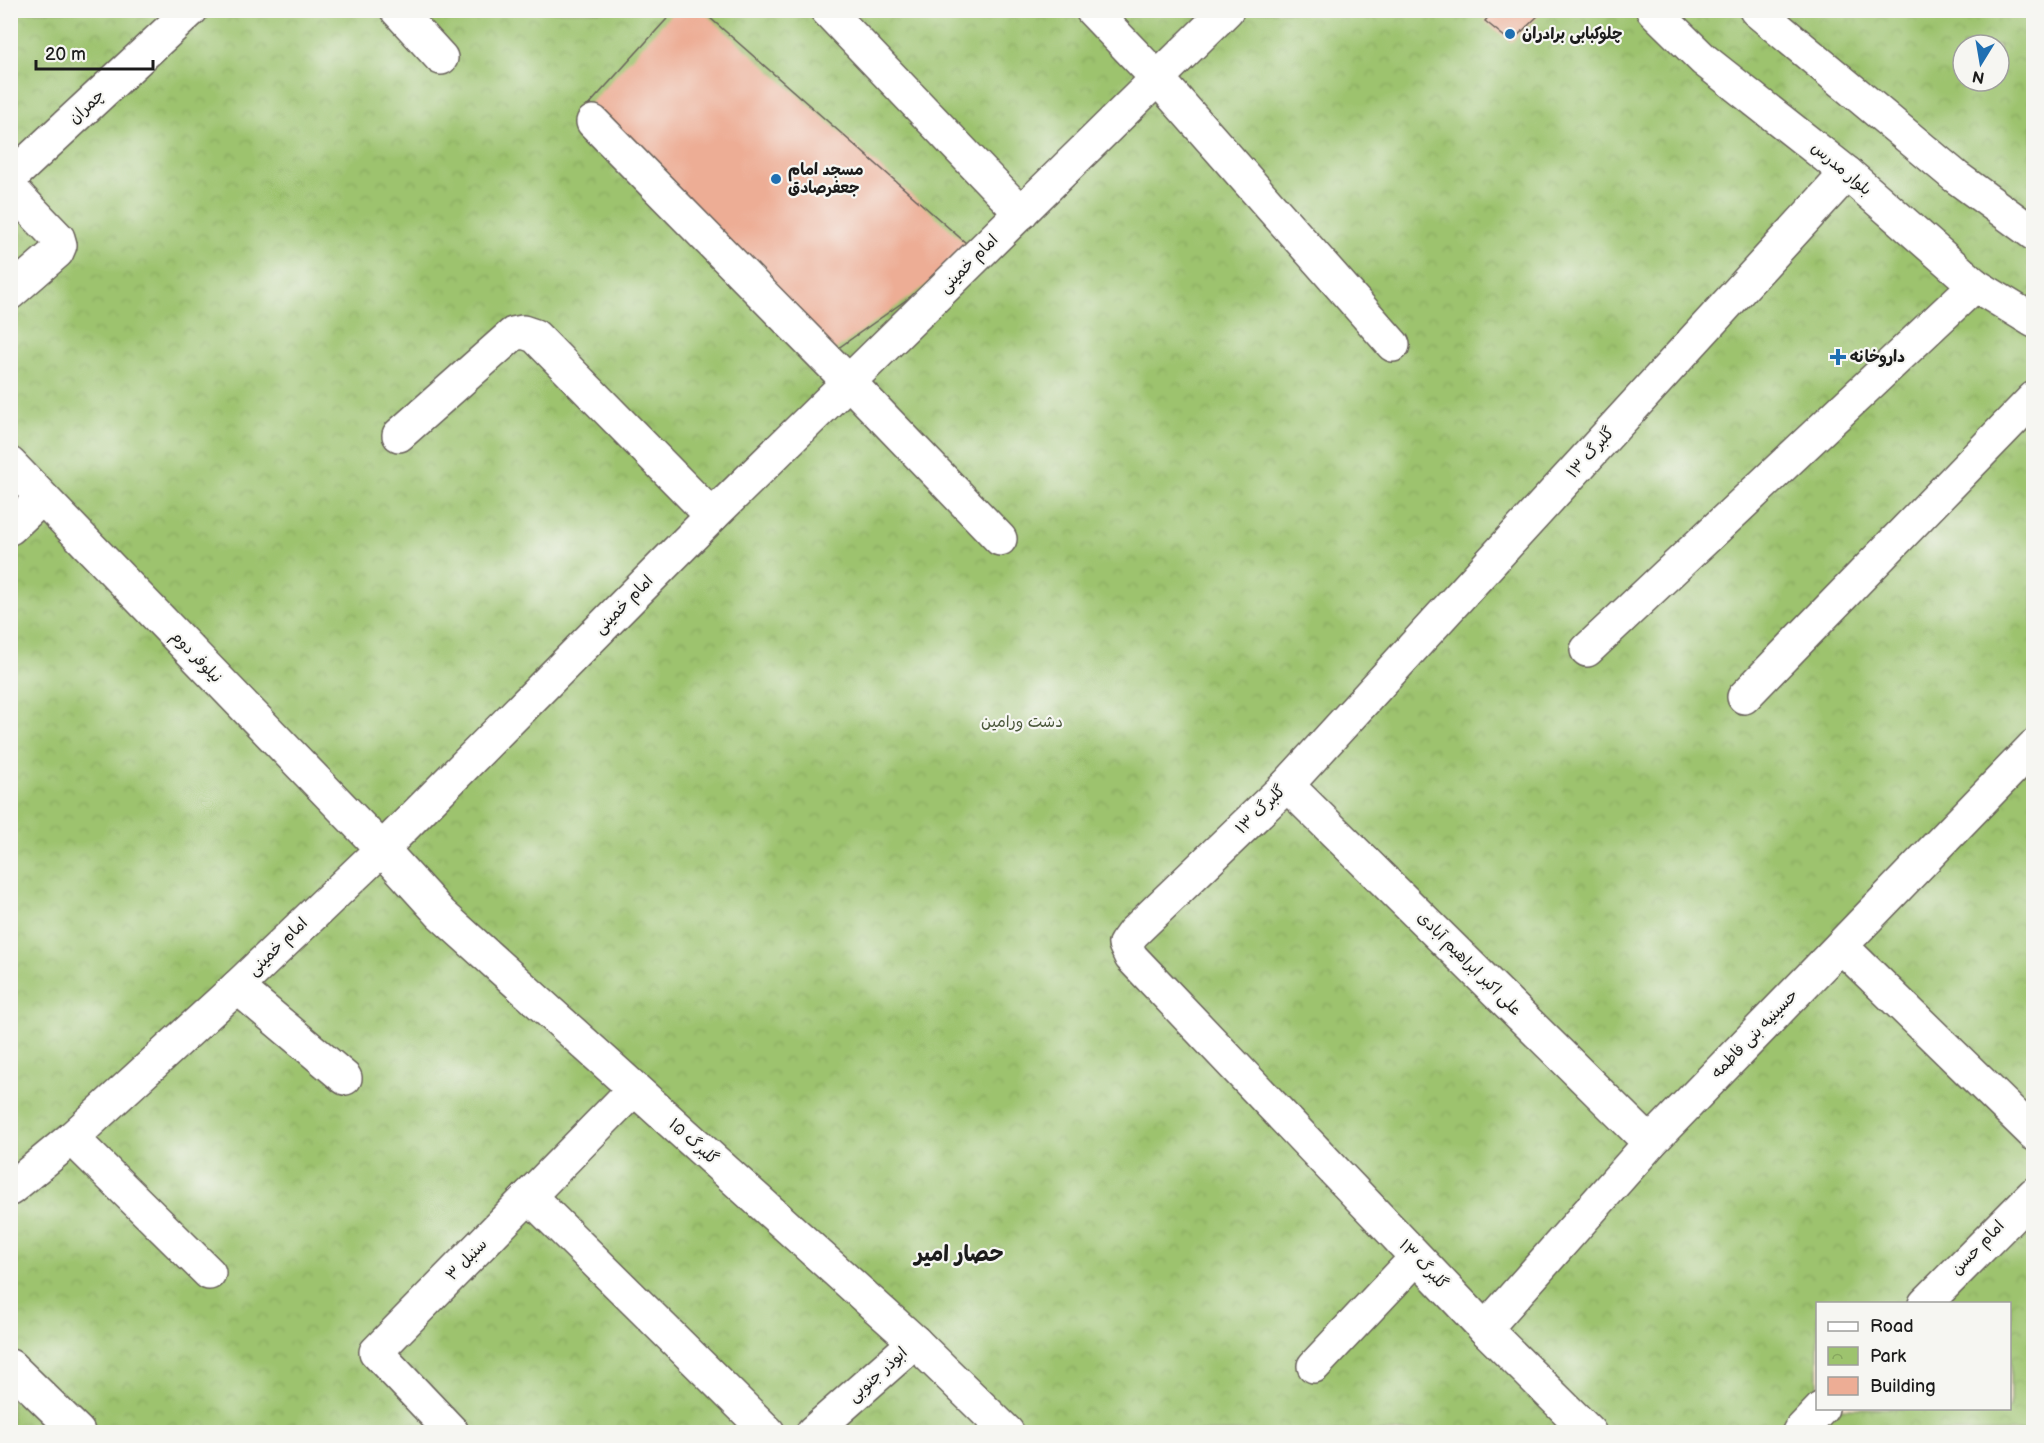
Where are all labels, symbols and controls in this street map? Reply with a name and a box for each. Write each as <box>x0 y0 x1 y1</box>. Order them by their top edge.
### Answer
place label: چلوکبابی برادران <box>1522 25 1622 45</box>
marker: چلوکبابی برادران <box>1503 27 1517 41</box>
scale bar <box>36 33 153 71</box>
north arrow <box>1951 33 2011 93</box>
text: 20 m <box>45 44 86 65</box>
text: N <box>1971 66 1986 87</box>
street label: چمران <box>65 86 109 128</box>
street label: بلوار مدرس <box>1807 138 1875 200</box>
place label: مسجد امام جعفرصادق <box>788 161 863 198</box>
marker: مسجد امام جعفرصادق <box>769 172 783 186</box>
street label: امام خمینی <box>936 231 1004 299</box>
place label: داروخانه <box>1850 348 1905 368</box>
marker: داروخانه <box>1831 350 1845 364</box>
street label: گلبرگ ۱۳ <box>1562 423 1619 482</box>
street label: امام خمینی <box>591 572 659 640</box>
street label: نیلوفر دوم <box>165 627 225 688</box>
park label: دشت ورامین <box>981 713 1063 732</box>
street label: گلبرگ ۱۳ <box>1231 781 1290 838</box>
street label: علی اکبر ابراهیم آبادی <box>1412 908 1525 1021</box>
street label: امام خمینی <box>244 914 313 981</box>
street label: حسینیه بنی فاطمه <box>1708 986 1802 1082</box>
street label: گلبرگ ۱۵ <box>664 1114 722 1169</box>
street label: امام حسن <box>1947 1217 2010 1281</box>
street label: سنبل ۳ <box>443 1235 491 1285</box>
street label: گلبرگ ۱۳ <box>1395 1235 1452 1294</box>
district label: حصار امیر <box>913 1241 1004 1268</box>
legend <box>1816 1302 2011 1410</box>
text: Road <box>1870 1316 1914 1337</box>
street label: ابوذر جنوبی <box>844 1343 912 1407</box>
text: Park <box>1870 1346 1906 1367</box>
text: Building <box>1870 1376 1936 1397</box>

